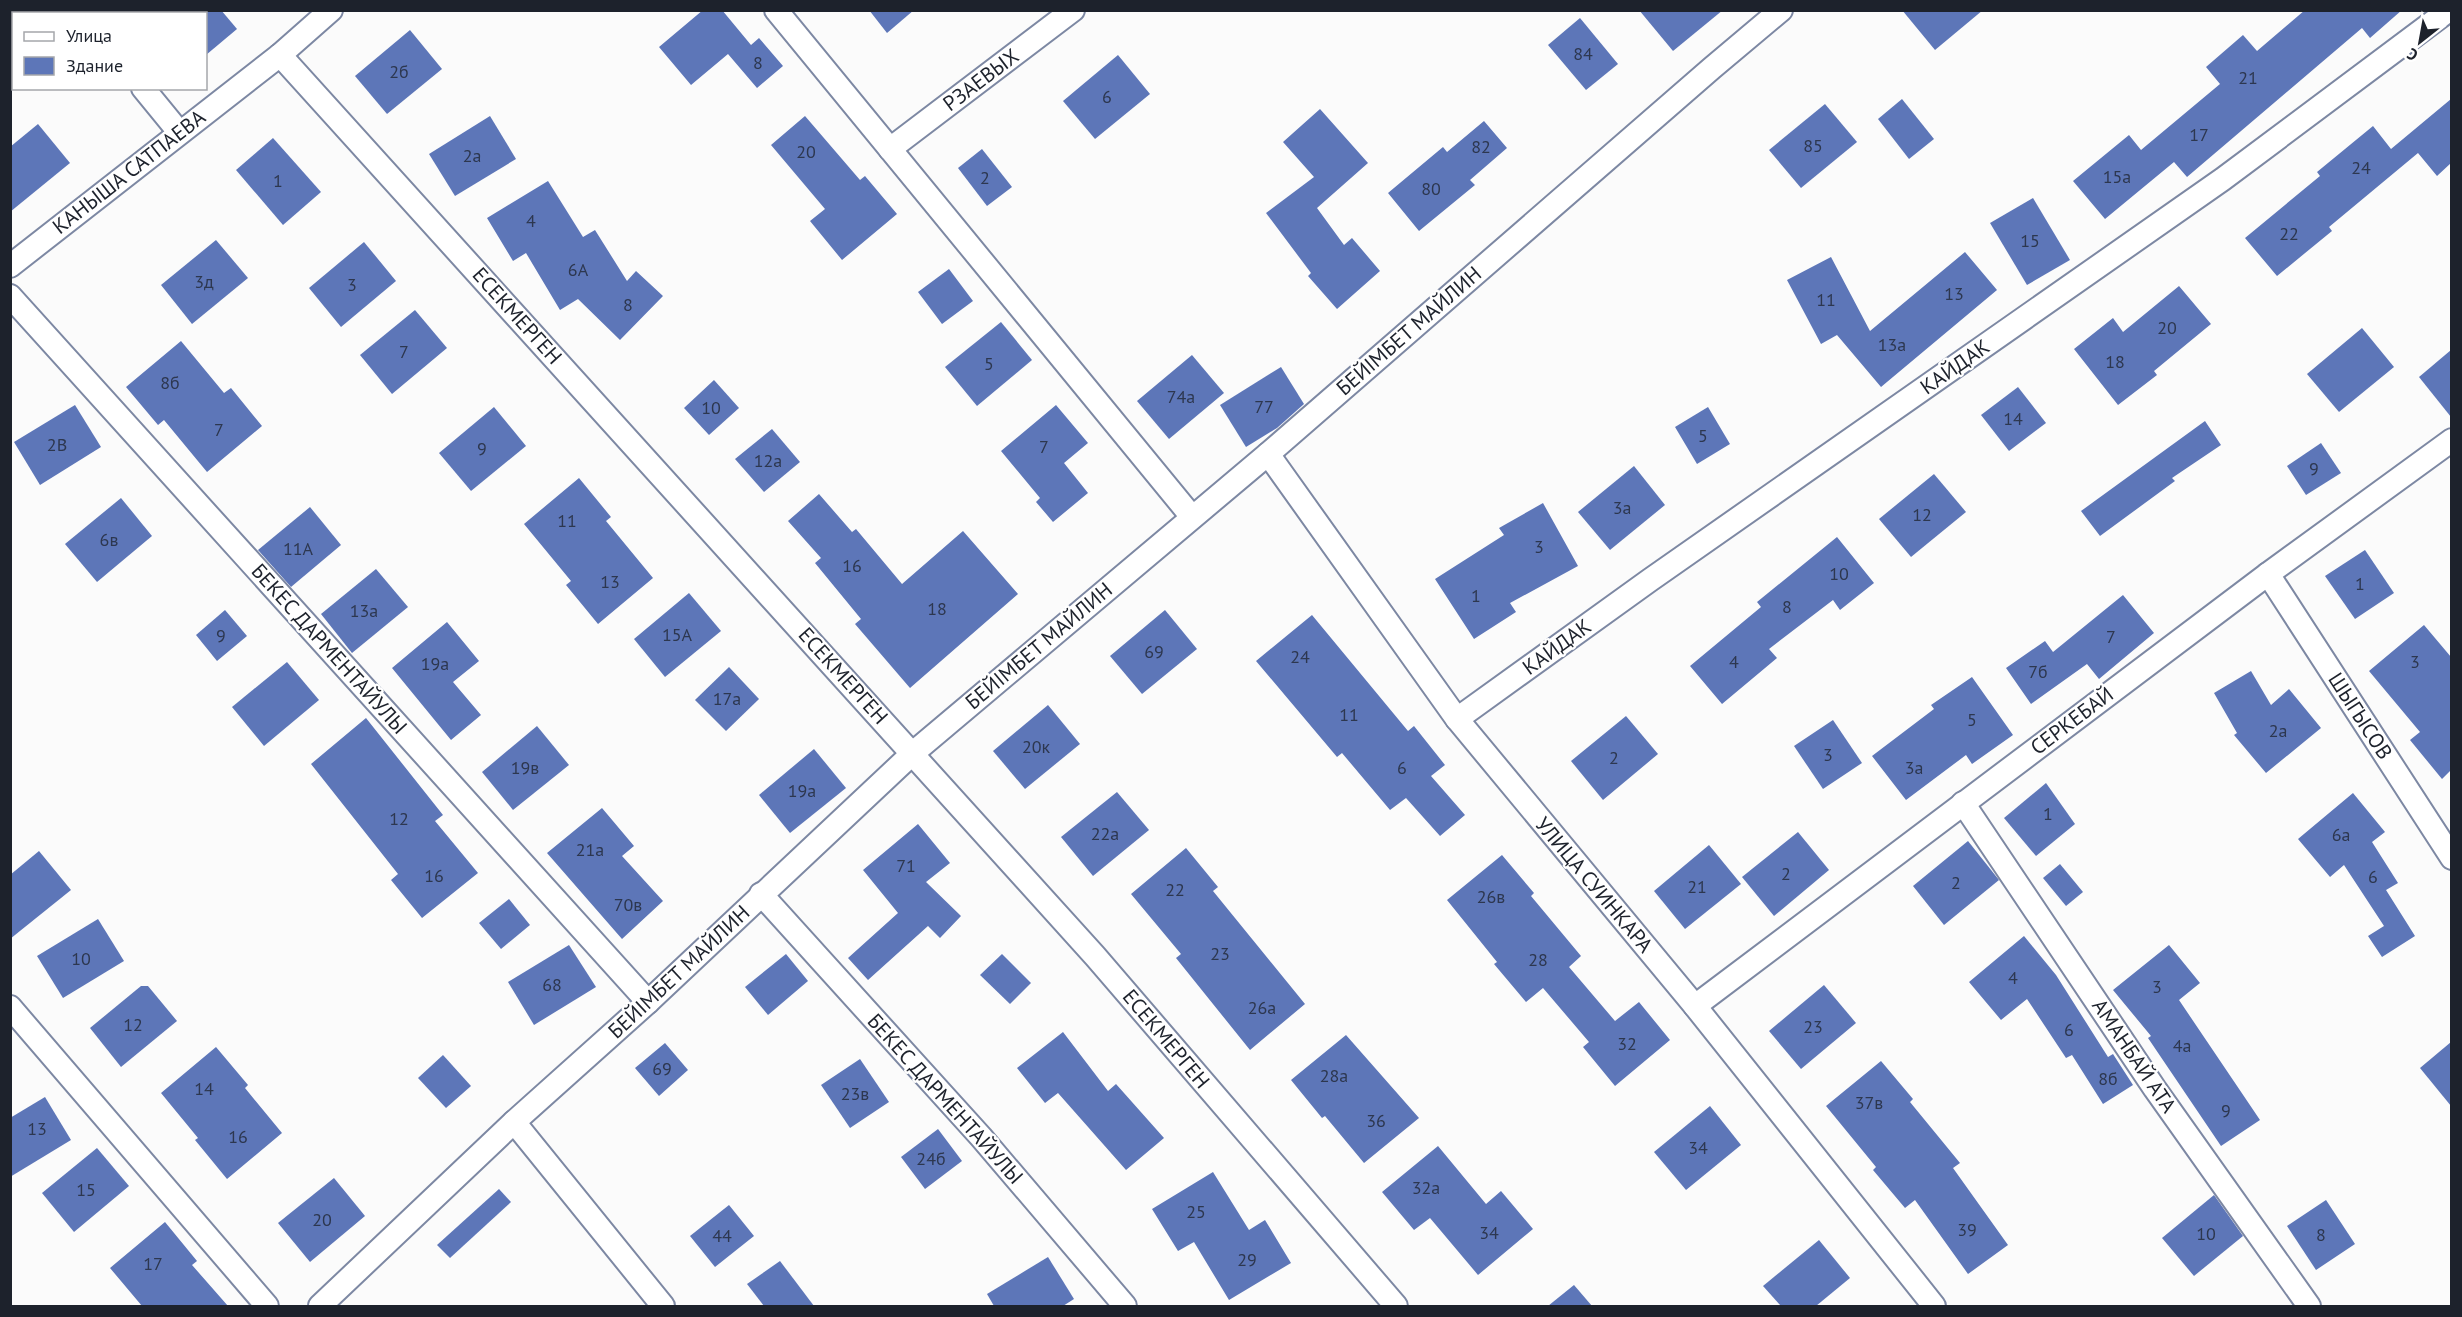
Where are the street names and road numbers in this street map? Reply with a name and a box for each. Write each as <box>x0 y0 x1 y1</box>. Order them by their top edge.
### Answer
street label: РЗАЕВЫХ <box>937 42 1024 117</box>
street label: КАНЫША САТПАЕВА <box>47 103 211 240</box>
street label: БЕЙІМБЕТ МАЙЛИН <box>1330 260 1487 401</box>
street label: EСЕКМЕРГЕН <box>467 261 568 370</box>
street label: КАЙДАК <box>1915 333 1995 400</box>
street label: БЕКЕС ДАРМЕНТАЙУЛЫ <box>246 558 413 740</box>
street label: БЕЙІМБЕТ МАЙЛИН <box>960 576 1118 715</box>
street label: КАЙДАК <box>1517 612 1597 681</box>
street label: EСЕКМЕРГЕН <box>793 621 894 730</box>
street label: ШЫГЫСОВ <box>2322 667 2398 764</box>
street label: СЕРКЕБАЙ <box>2025 681 2119 761</box>
street label: УЛИЦА СУИНКАРА <box>1530 811 1660 959</box>
street label: БЕЙІМБЕТ МАЙЛИН <box>602 899 755 1044</box>
street label: EСЕКМЕРГЕН <box>1117 983 1216 1094</box>
street label: АМАНБАЙ АТА <box>2086 994 2183 1118</box>
street label: БЕКЕС ДАРМЕНТАЙУЛЫ <box>862 1008 1029 1190</box>

